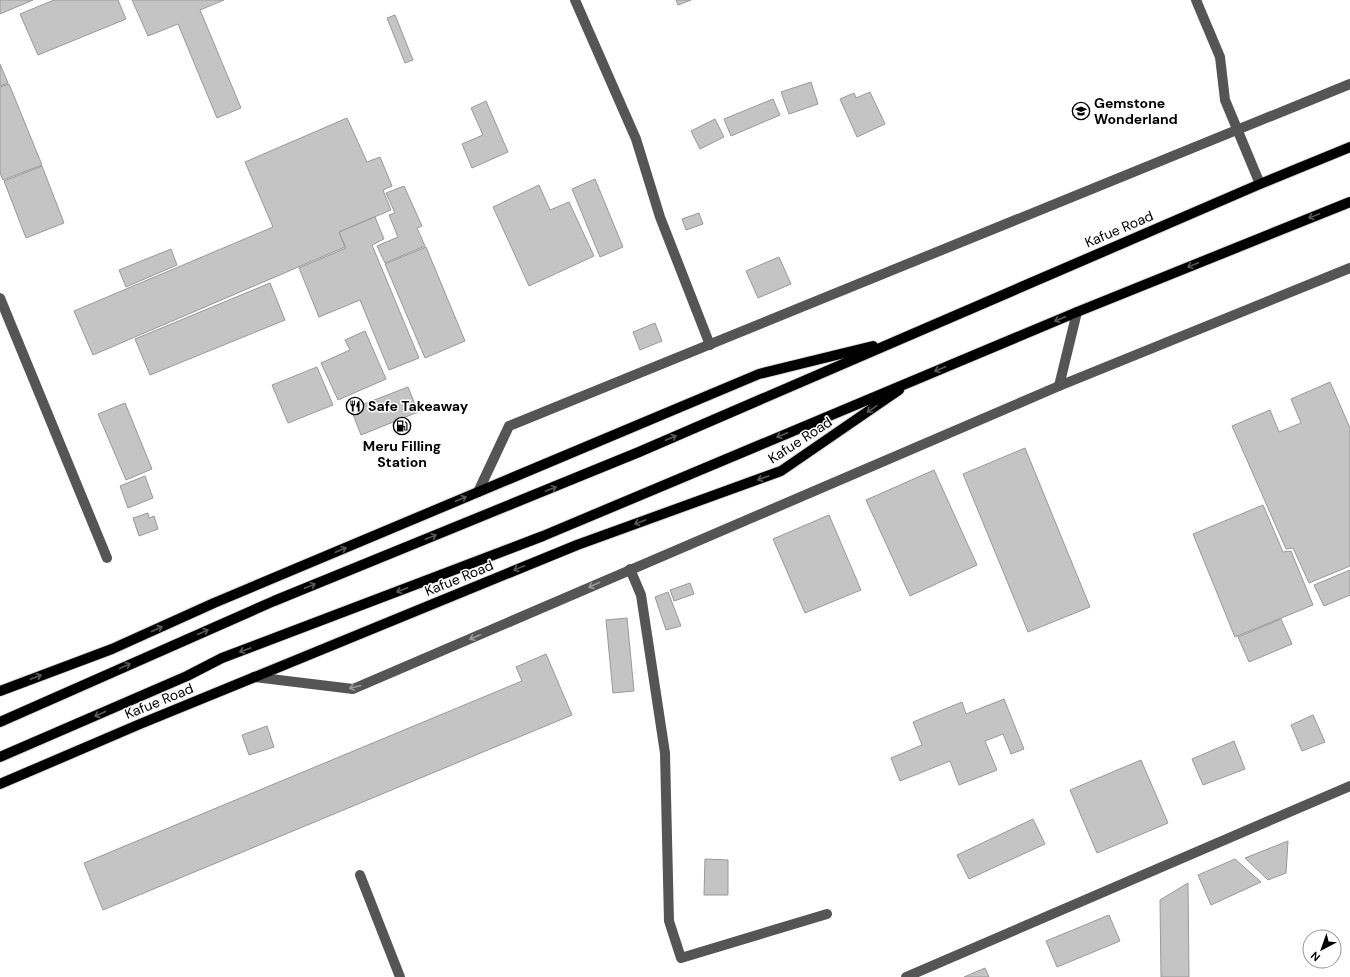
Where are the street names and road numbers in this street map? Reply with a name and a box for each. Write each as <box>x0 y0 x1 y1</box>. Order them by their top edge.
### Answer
street label: Kafue Road <box>1082 207 1156 251</box>
street label: Kafue Road <box>765 413 835 467</box>
street label: Kafue Road <box>422 556 496 600</box>
street label: Kafue Road <box>122 679 196 723</box>

